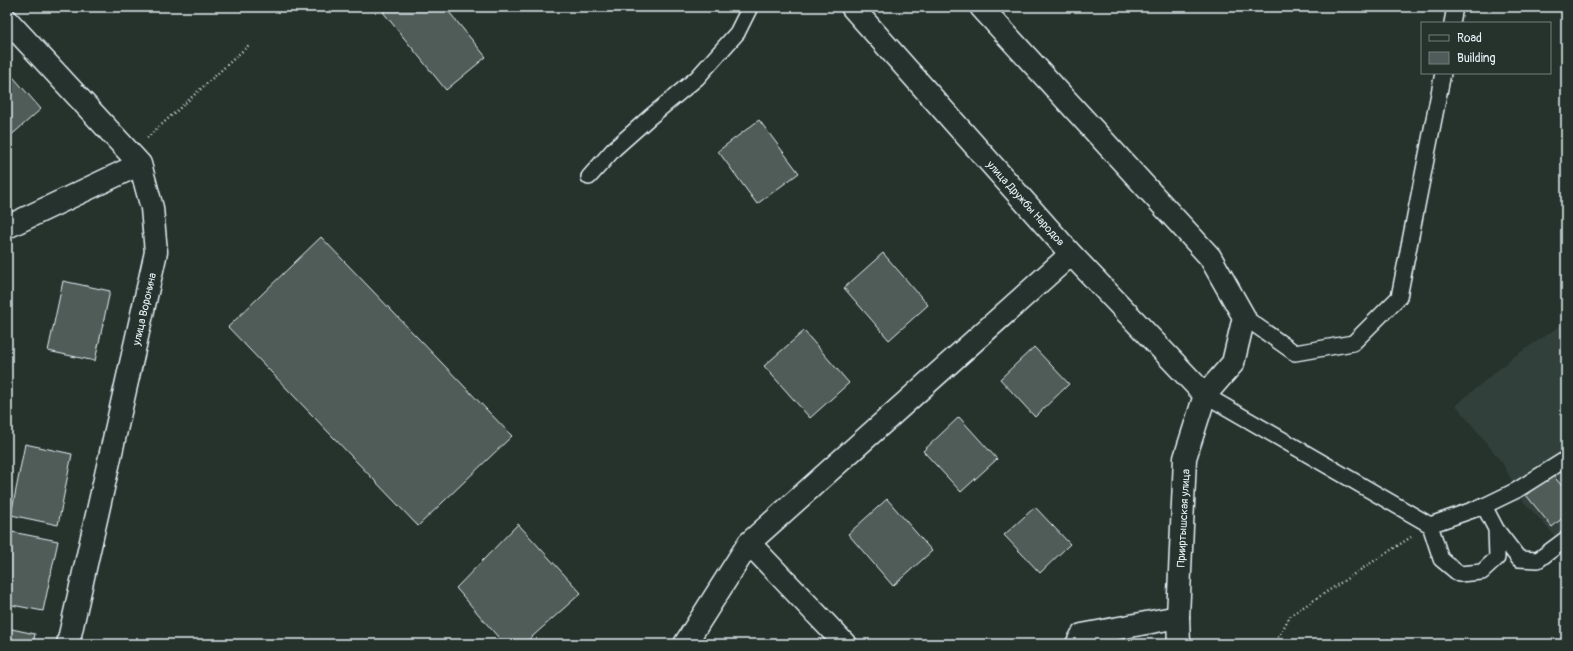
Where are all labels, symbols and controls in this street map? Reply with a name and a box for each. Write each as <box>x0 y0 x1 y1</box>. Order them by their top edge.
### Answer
legend <box>1421 22 1551 74</box>
text: Road <box>1457 31 1482 46</box>
text: Building <box>1457 51 1496 66</box>
street label: улица Дружбы Народов <box>983 157 1067 249</box>
street label: улица Воронина <box>130 272 159 348</box>
street label: Прииртышская улица <box>1174 469 1193 568</box>

